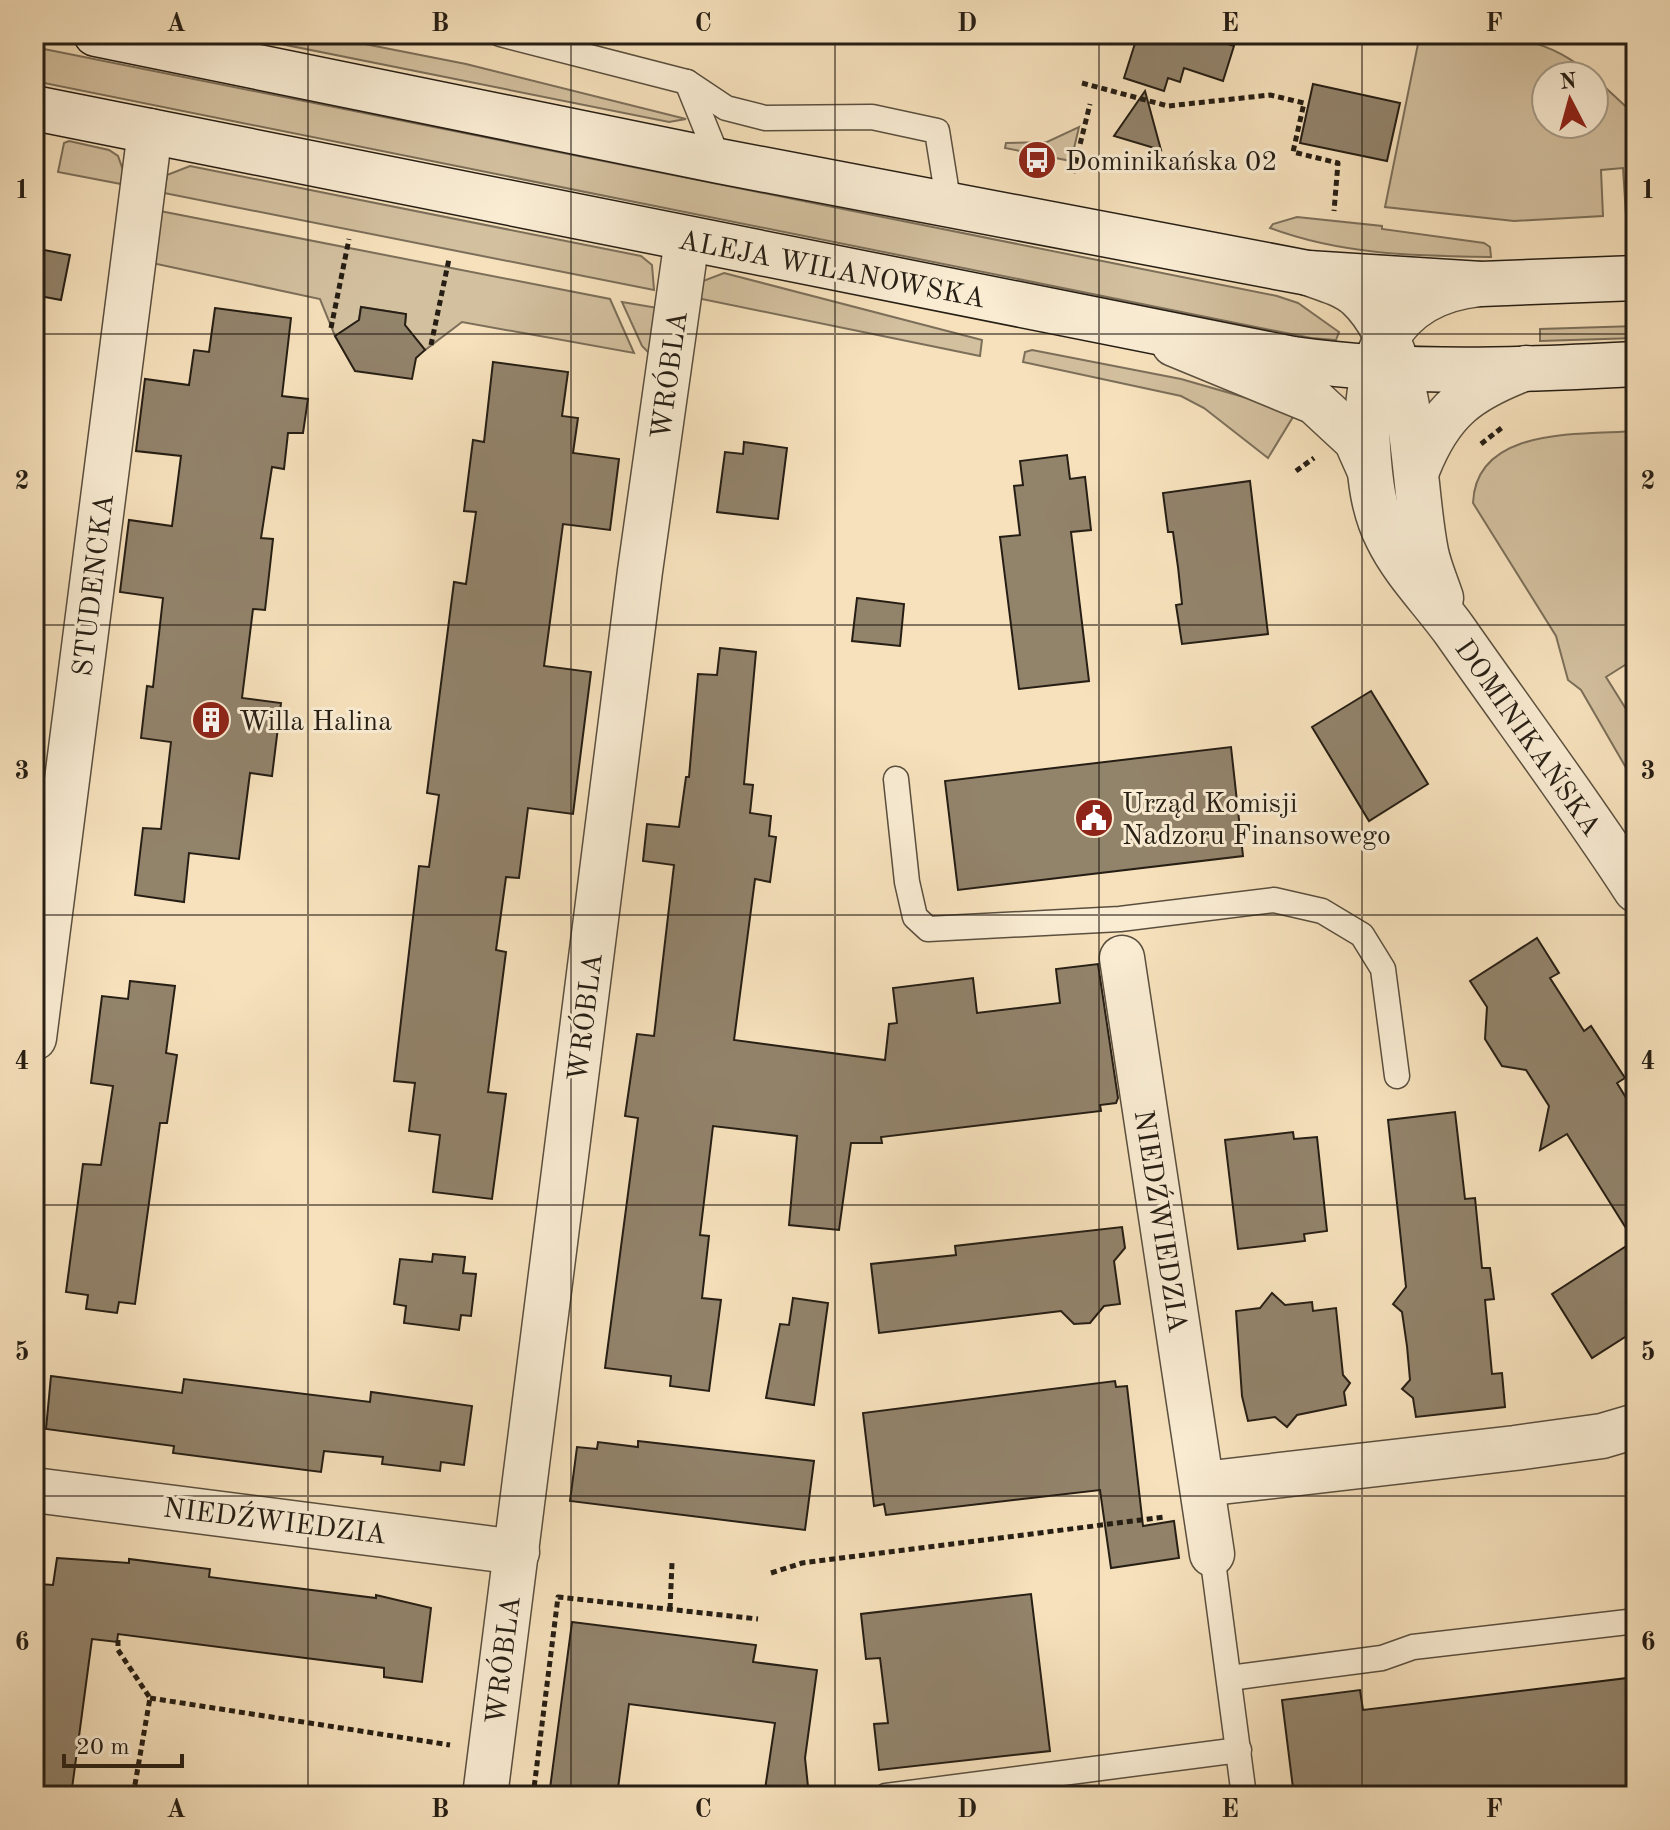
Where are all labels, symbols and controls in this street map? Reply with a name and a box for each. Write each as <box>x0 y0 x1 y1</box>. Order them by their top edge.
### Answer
text: A <box>166 11 186 37</box>
text: B <box>431 11 449 37</box>
text: C <box>694 11 712 37</box>
text: D <box>957 11 977 37</box>
text: E <box>1221 11 1239 37</box>
text: F <box>1485 11 1503 37</box>
north arrow <box>1530 60 1610 140</box>
text: N <box>1559 70 1578 94</box>
bus stop icon: Dominikańska 02 <box>1016 139 1058 181</box>
place label: Dominikańska 02 <box>1065 149 1278 177</box>
text: 1 <box>14 178 30 204</box>
text: 1 <box>1640 178 1656 204</box>
street label: ALEJA WILANOWSKA <box>676 227 987 314</box>
street label: WRÓBLA <box>643 309 694 441</box>
text: 2 <box>14 469 30 495</box>
text: 2 <box>1640 469 1656 495</box>
street label: STUDENCKA <box>70 493 120 678</box>
street label: DOMINIKAŃSKA <box>1448 633 1609 842</box>
building icon: Willa Halina <box>190 699 232 741</box>
place label: Willa Halina <box>239 709 392 737</box>
text: 3 <box>14 759 30 785</box>
text: 3 <box>1640 759 1656 785</box>
place label: Urząd Komisji Nadzoru Finansowego <box>1122 791 1391 851</box>
public building icon: Urząd Komisji Nadzoru Finansowego <box>1073 797 1115 839</box>
street label: WRÓBLA <box>560 951 609 1083</box>
text: 4 <box>14 1049 30 1075</box>
text: 4 <box>1640 1049 1656 1075</box>
street label: NIEDŹWIEDZIA <box>1128 1107 1195 1335</box>
text: 5 <box>14 1340 30 1366</box>
text: 5 <box>1640 1340 1656 1366</box>
street label: NIEDŹWIEDZIA <box>161 1490 389 1551</box>
street label: WRÓBLA <box>478 1594 527 1726</box>
text: 6 <box>14 1630 30 1656</box>
text: 6 <box>1640 1630 1656 1656</box>
scale bar <box>64 1718 182 1768</box>
text: 20 m <box>76 1736 130 1760</box>
text: A <box>166 1797 186 1823</box>
text: B <box>431 1797 449 1823</box>
text: C <box>694 1797 712 1823</box>
text: D <box>957 1797 977 1823</box>
text: E <box>1221 1797 1239 1823</box>
text: F <box>1485 1797 1503 1823</box>

